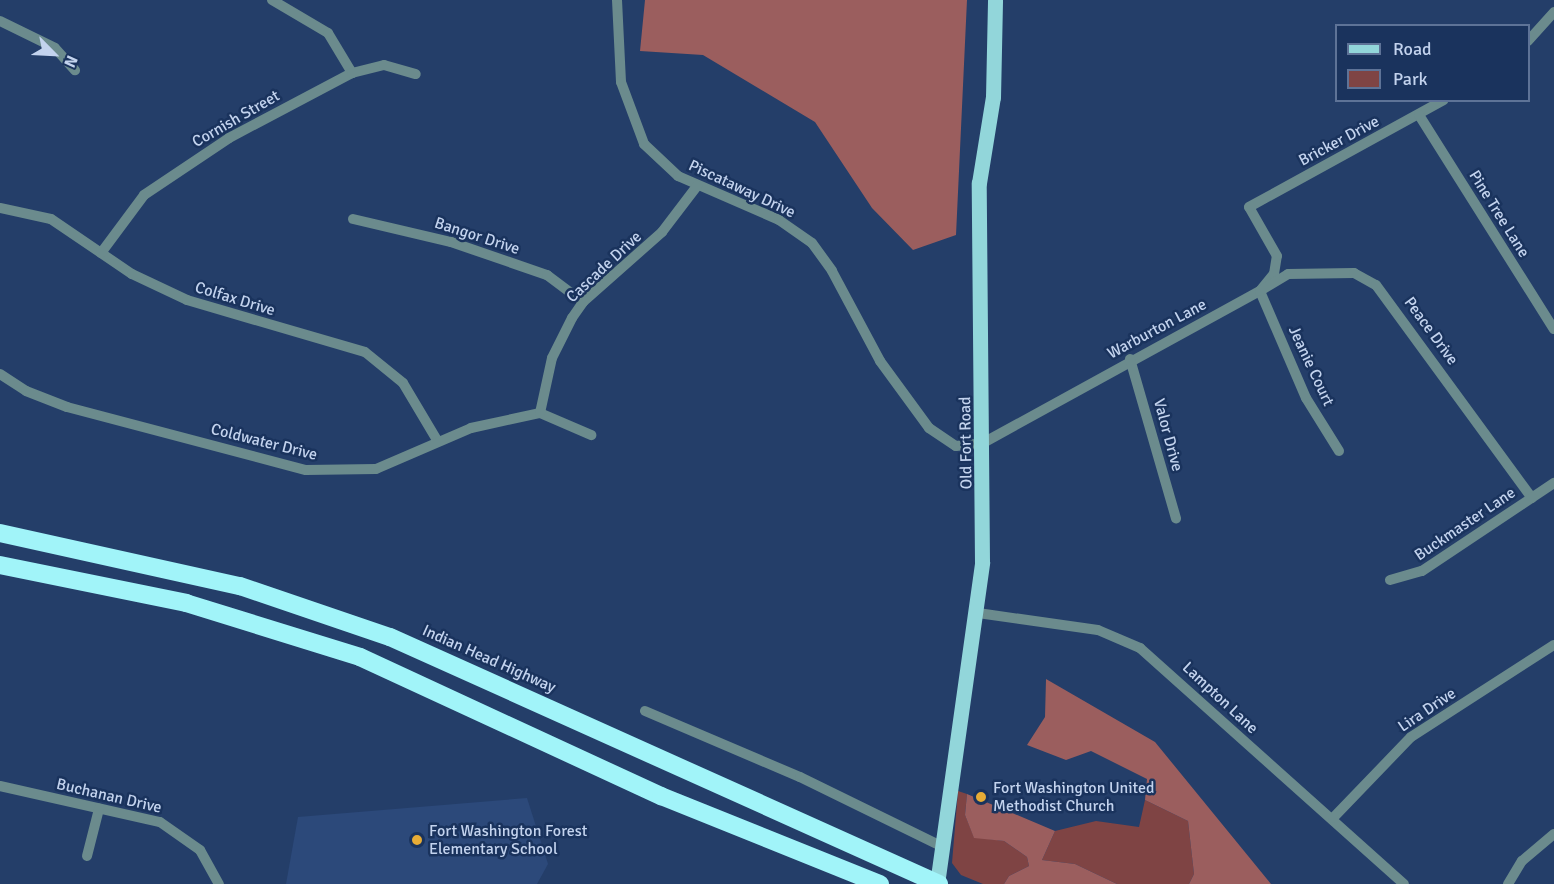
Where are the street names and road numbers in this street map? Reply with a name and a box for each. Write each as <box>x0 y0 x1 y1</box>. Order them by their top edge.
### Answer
street label: Cornish Street <box>189 86 283 152</box>
street label: Bricker Drive <box>1295 112 1383 170</box>
street label: Piscataway Drive <box>686 156 798 222</box>
street label: Pine Tree Lane <box>1465 167 1533 261</box>
street label: Bangor Drive <box>432 213 522 259</box>
street label: Cascade Drive <box>562 227 646 307</box>
street label: Colfax Drive <box>193 278 277 320</box>
street label: Peace Drive <box>1400 293 1462 369</box>
street label: Warburton Lane <box>1104 295 1210 363</box>
street label: Jeanie Court <box>1284 323 1338 409</box>
street label: Old Fort Road <box>956 396 976 490</box>
street label: Valor Drive <box>1149 396 1187 474</box>
street label: Coldwater Drive <box>209 420 319 464</box>
street label: Buckmaster Lane <box>1411 483 1519 565</box>
street label: Indian Head Highway <box>419 621 559 697</box>
street label: Lampton Lane <box>1178 658 1262 738</box>
street label: Lira Drive <box>1394 684 1460 736</box>
street label: Buchanan Drive <box>54 775 164 817</box>

